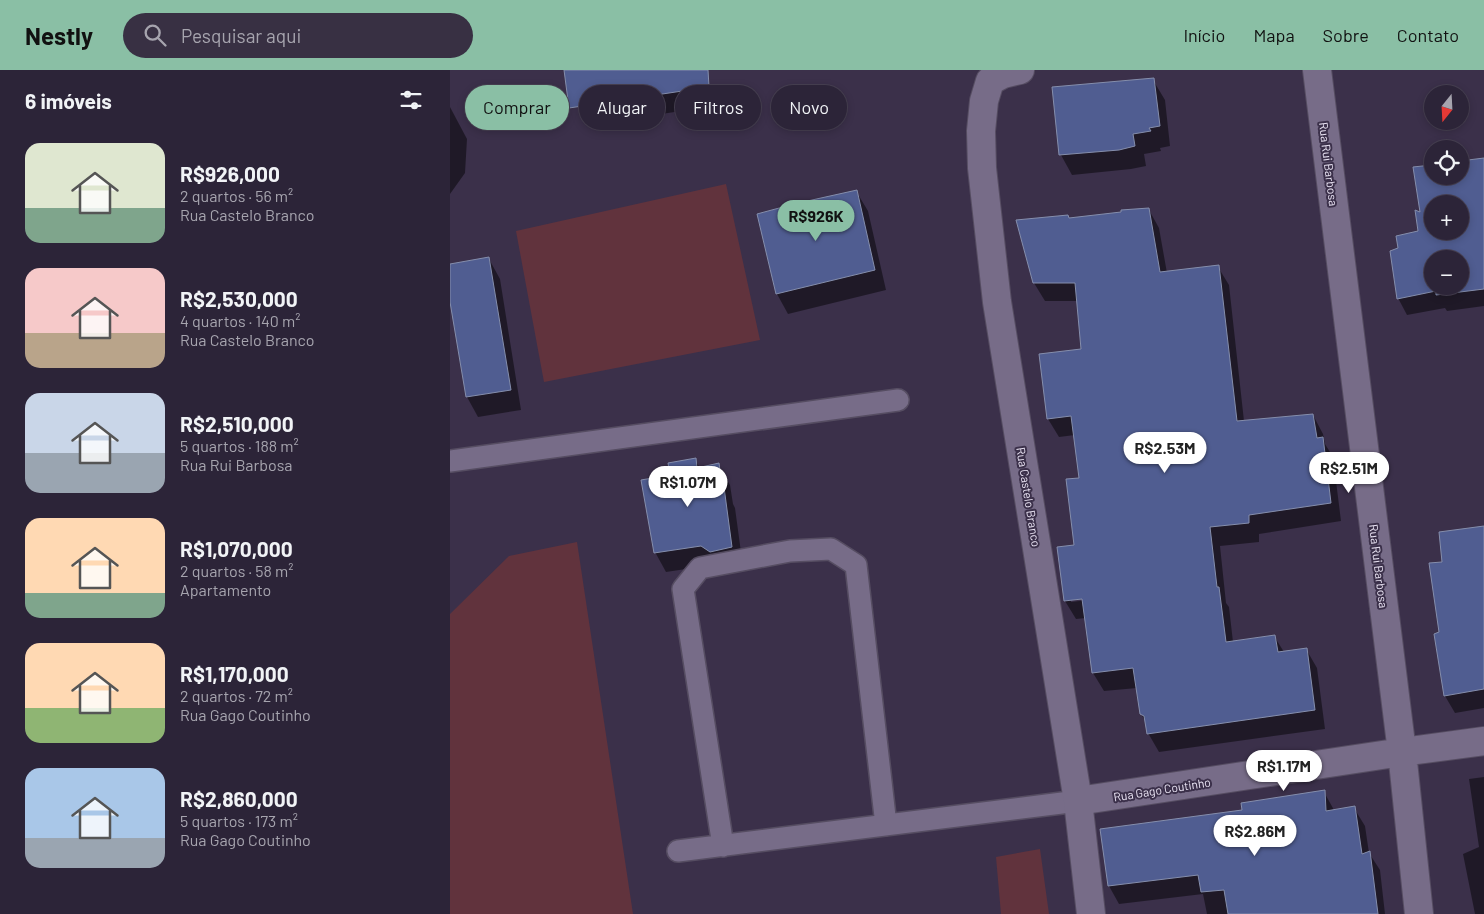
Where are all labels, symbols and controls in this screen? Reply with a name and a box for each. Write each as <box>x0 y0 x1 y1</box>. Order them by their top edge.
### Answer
search box <box>123 13 473 58</box>
text: Nestly <box>25 21 93 50</box>
icon: search <box>141 21 169 49</box>
text: Pesquisar aqui <box>181 24 301 47</box>
text: Início <box>1183 24 1225 46</box>
text: Mapa <box>1253 24 1295 46</box>
text: Sobre <box>1323 24 1369 46</box>
text: Contato <box>1397 24 1459 46</box>
chip: Comprar <box>465 85 569 130</box>
chip: Alugar <box>579 85 665 130</box>
chip: Filtros <box>675 85 761 130</box>
chip: Novo <box>771 85 847 130</box>
north arrow <box>1424 85 1469 130</box>
map controls <box>1424 85 1469 295</box>
icon: filters <box>397 86 425 114</box>
text: 6 imóveis <box>25 88 112 113</box>
street label: Rua Rui Barbosa <box>1317 121 1341 207</box>
button: locate <box>1424 140 1469 185</box>
text: R$926,000 <box>180 161 280 186</box>
icon: home <box>65 163 125 223</box>
text: 2 quartos · 56 m² <box>180 186 293 205</box>
button: + <box>1424 195 1469 240</box>
pin: R$926K <box>775 200 857 242</box>
text: Rua Castelo Branco <box>180 205 314 224</box>
text: R$926K <box>788 206 844 225</box>
button: − <box>1424 250 1469 295</box>
text: R$2,530,000 <box>180 286 298 311</box>
icon: home <box>65 288 125 348</box>
text: 4 quartos · 140 m² <box>180 311 301 330</box>
text: Rua Castelo Branco <box>180 330 314 349</box>
text: R$2,510,000 <box>180 411 294 436</box>
icon: home <box>65 413 125 473</box>
pin: R$2.53M <box>1119 432 1211 474</box>
text: 5 quartos · 188 m² <box>180 436 299 455</box>
text: R$2.53M <box>1135 438 1195 457</box>
street label: Rua Castelo Branco <box>1014 446 1044 548</box>
pin: R$2.51M <box>1303 452 1395 494</box>
text: Rua Rui Barbosa <box>180 455 293 474</box>
text: R$2.51M <box>1320 458 1378 477</box>
pin: R$1.07M <box>642 466 734 508</box>
text: R$1.07M <box>659 472 717 491</box>
street label: Rua Rui Barbosa <box>1367 523 1391 609</box>
text: R$1,070,000 <box>180 536 293 561</box>
icon: home <box>65 538 125 598</box>
text: 2 quartos · 58 m² <box>180 561 293 580</box>
text: Apartamento <box>180 580 271 599</box>
text: R$1,170,000 <box>180 661 289 686</box>
icon: home <box>65 663 125 723</box>
text: 2 quartos · 72 m² <box>180 686 293 705</box>
text: Rua Gago Coutinho <box>180 705 311 724</box>
pin: R$1.17M <box>1238 750 1330 792</box>
text: R$1.17M <box>1257 756 1311 775</box>
street label: Rua Gago Coutinho <box>1112 774 1212 804</box>
text: R$2,860,000 <box>180 786 298 811</box>
icon: home <box>65 788 125 848</box>
text: 5 quartos · 173 m² <box>180 811 298 830</box>
pin: R$2.86M <box>1209 814 1301 857</box>
text: R$2.86M <box>1225 821 1285 840</box>
text: Rua Gago Coutinho <box>180 830 311 849</box>

